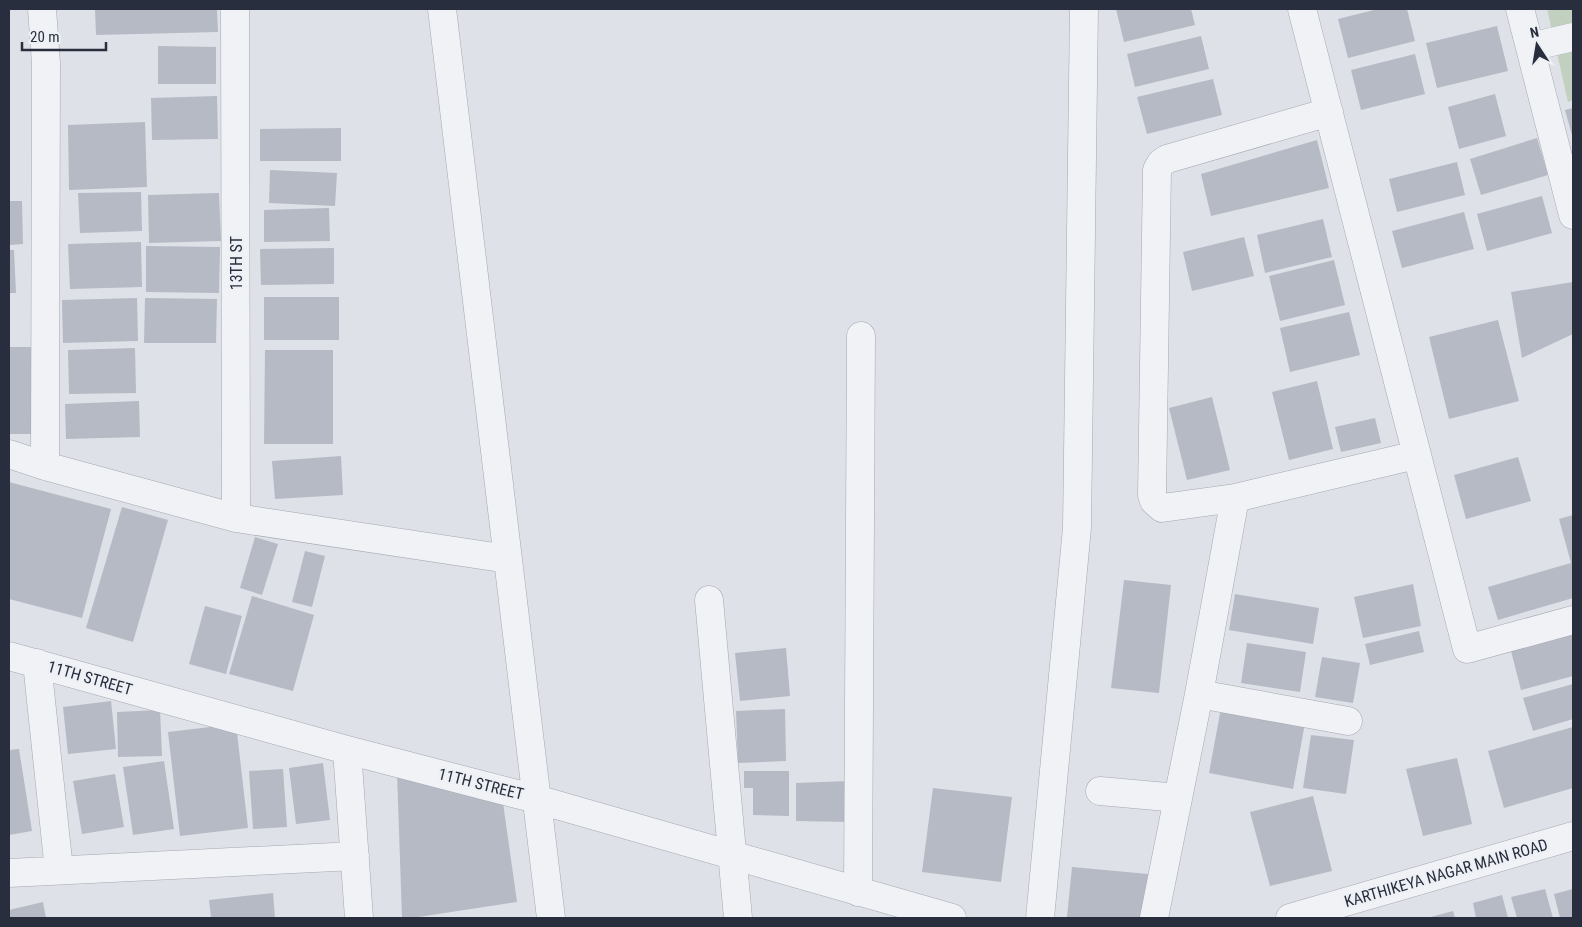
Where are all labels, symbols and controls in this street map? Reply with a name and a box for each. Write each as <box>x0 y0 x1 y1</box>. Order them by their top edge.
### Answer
scale bar <box>22 20 106 52</box>
north arrow <box>1512 20 1562 70</box>
text: N <box>1528 24 1540 41</box>
text: 20 m <box>30 28 60 46</box>
street label: 13TH ST <box>227 236 246 290</box>
street label: 11TH STREET <box>45 657 135 699</box>
street label: 11TH STREET <box>436 764 526 804</box>
street label: KARTHIKEYA NAGAR MAIN ROAD <box>1342 835 1550 911</box>

